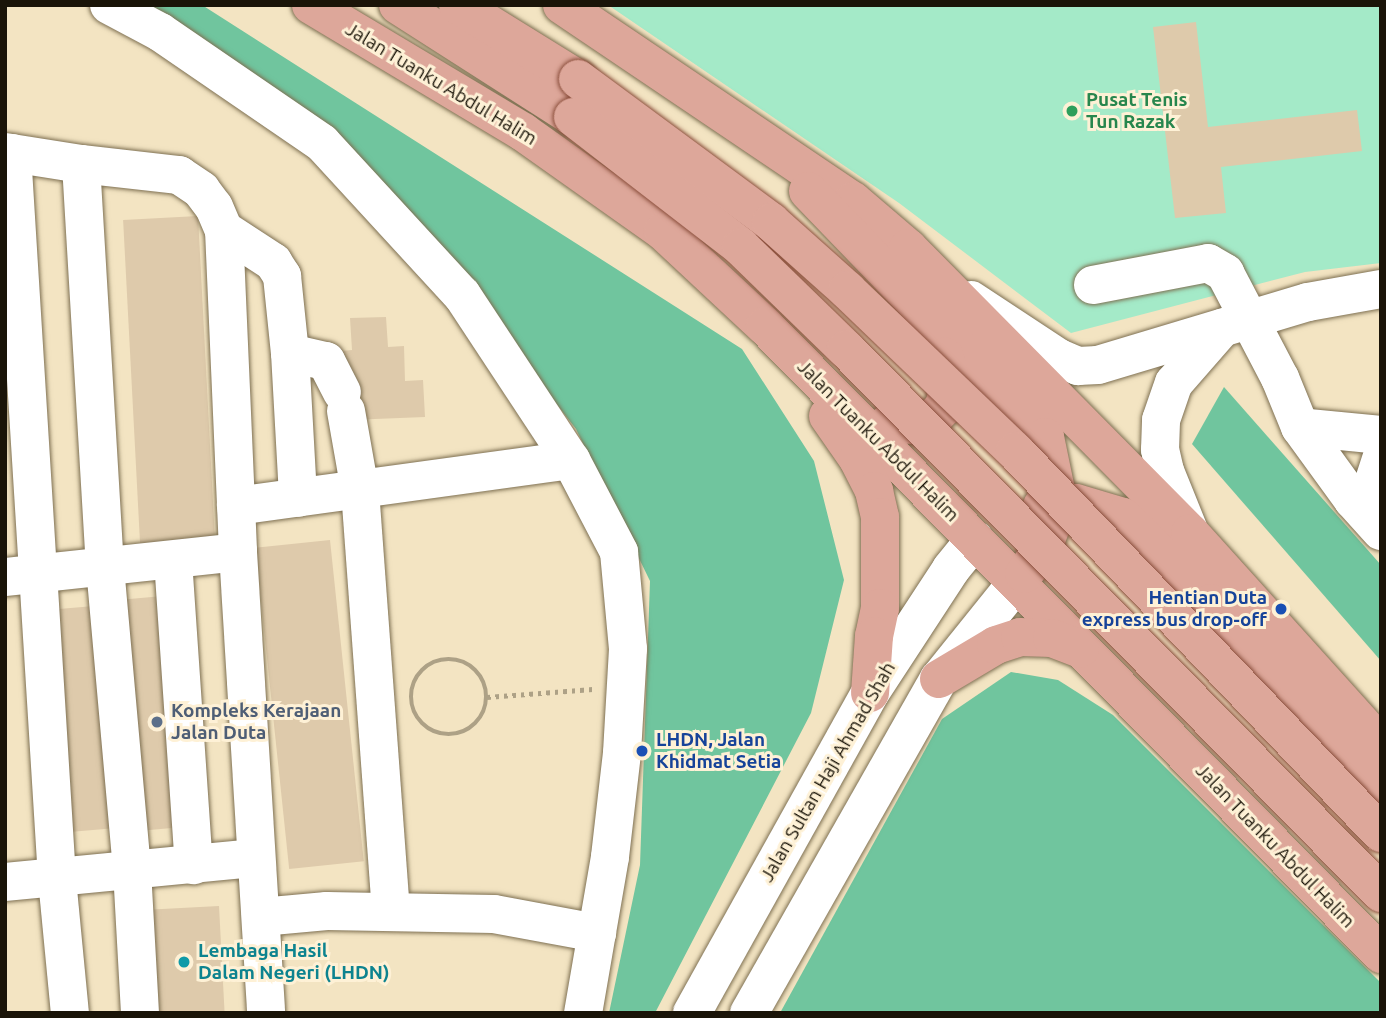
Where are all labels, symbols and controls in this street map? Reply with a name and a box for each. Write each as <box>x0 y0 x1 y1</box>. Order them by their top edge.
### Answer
street label: Jalan Tuanku Abdul Halim <box>341 18 541 150</box>
place label: Pusat Tenis Tun Razak <box>1086 89 1188 133</box>
marker: Pusat Tenis Tun Razak <box>1064 103 1080 119</box>
street label: Jalan Tuanku Abdul Halim <box>792 355 964 527</box>
place label: Hentian Duta express bus drop-off <box>1082 587 1267 631</box>
marker: Hentian Duta express bus drop-off <box>1273 601 1289 617</box>
street label: Jalan Sultan Haji Ahmad Shah <box>756 658 900 886</box>
place label: Kompleks Kerajaan Jalan Duta <box>171 700 341 744</box>
marker: Kompleks Kerajaan Jalan Duta <box>149 714 165 730</box>
place label: LHDN, Jalan Khidmat Setia <box>656 729 781 773</box>
marker: LHDN, Jalan Khidmat Setia <box>634 743 650 759</box>
street label: Jalan Tuanku Abdul Halim <box>1191 759 1359 933</box>
place label: Lembaga Hasil Dalam Negeri (LHDN) <box>198 940 390 984</box>
marker: Lembaga Hasil Dalam Negeri (LHDN) <box>176 954 192 970</box>

